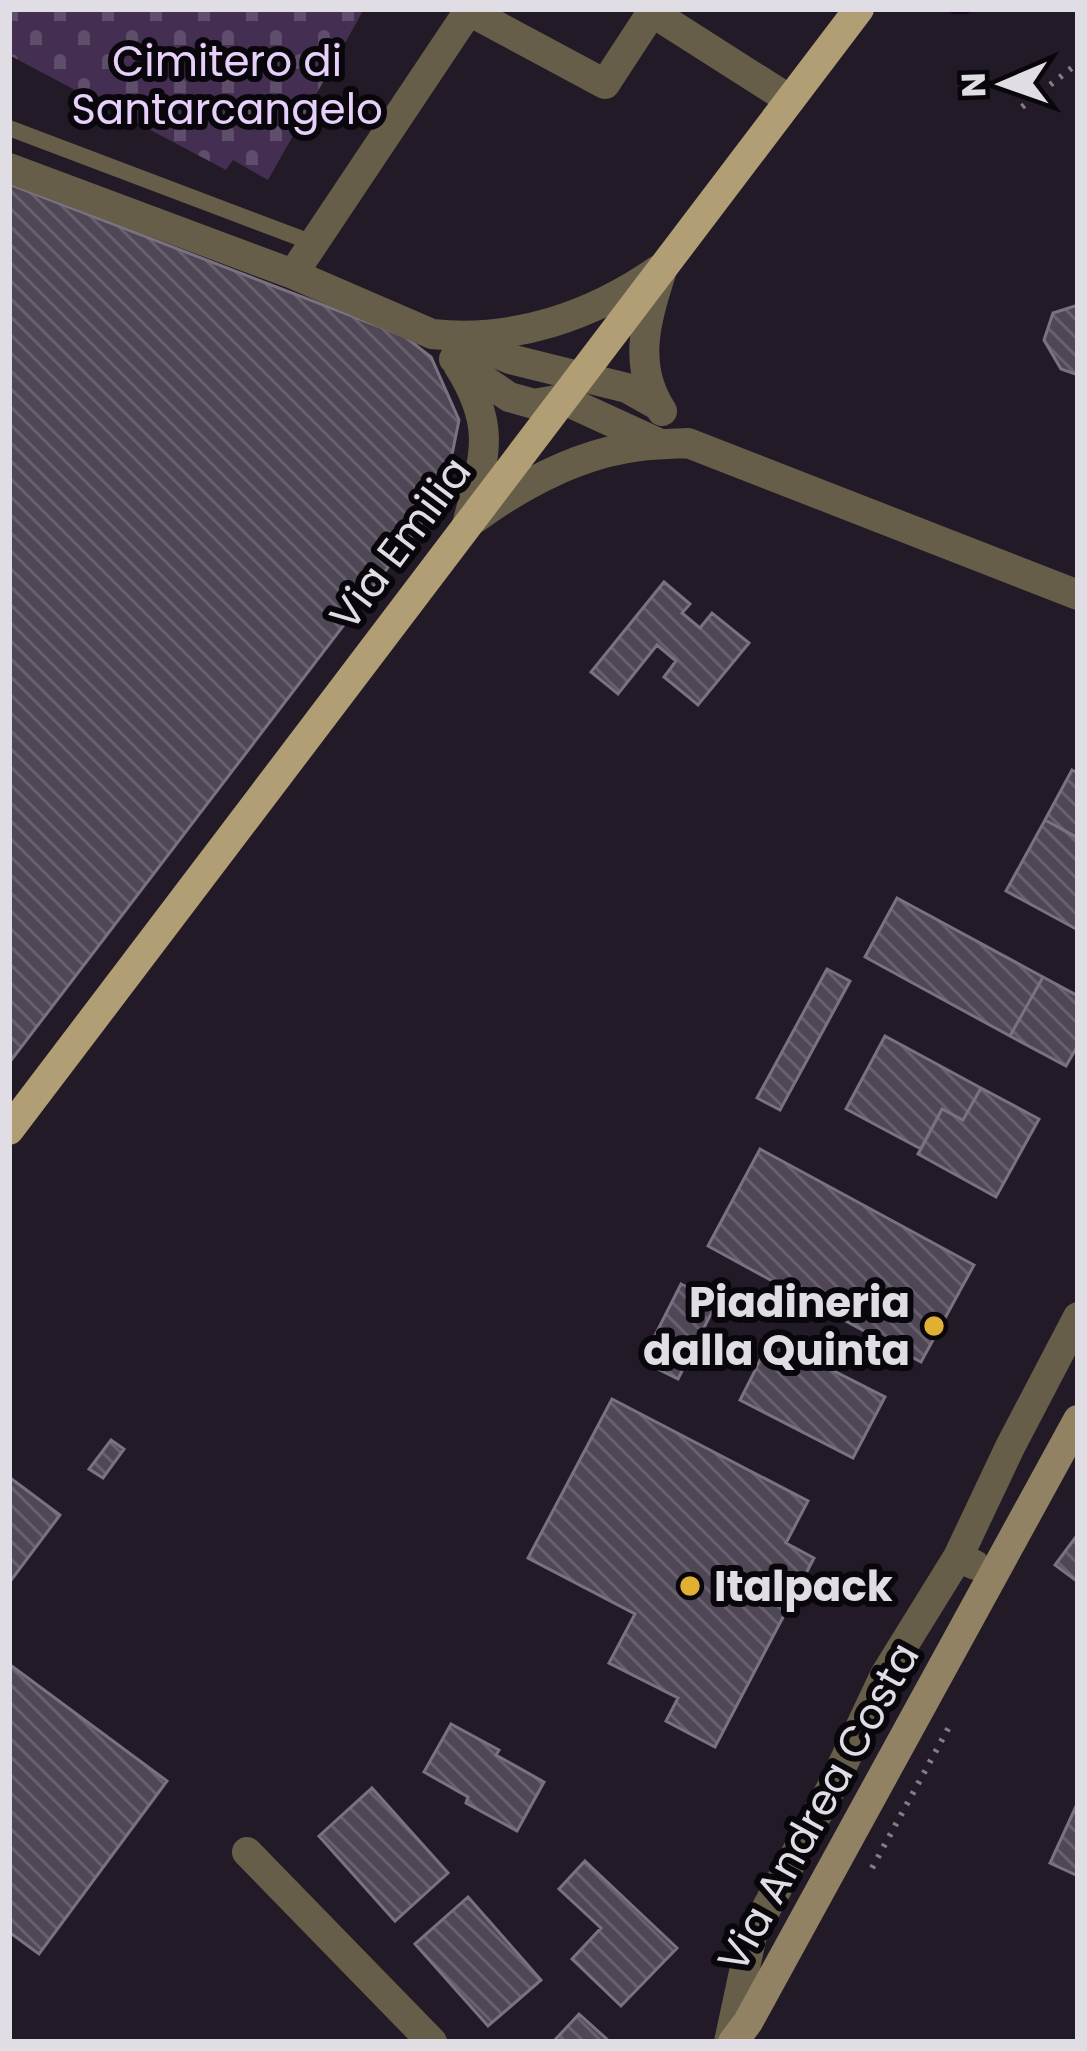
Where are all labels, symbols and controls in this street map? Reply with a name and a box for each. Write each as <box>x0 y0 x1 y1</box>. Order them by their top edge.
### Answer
north arrow <box>943 24 1063 144</box>
park label: Cimitero di Santarcangelo <box>71 32 383 139</box>
text: N <box>950 72 997 98</box>
street label: Via Emilia <box>316 445 485 642</box>
place label: Piadineria dalla Quinta <box>643 1273 910 1380</box>
marker: Piadineria dalla Quinta <box>921 1313 947 1339</box>
place label: Italpack <box>714 1557 893 1616</box>
marker: Italpack <box>677 1573 703 1599</box>
street label: Via Andrea Costa <box>703 1632 933 1983</box>

